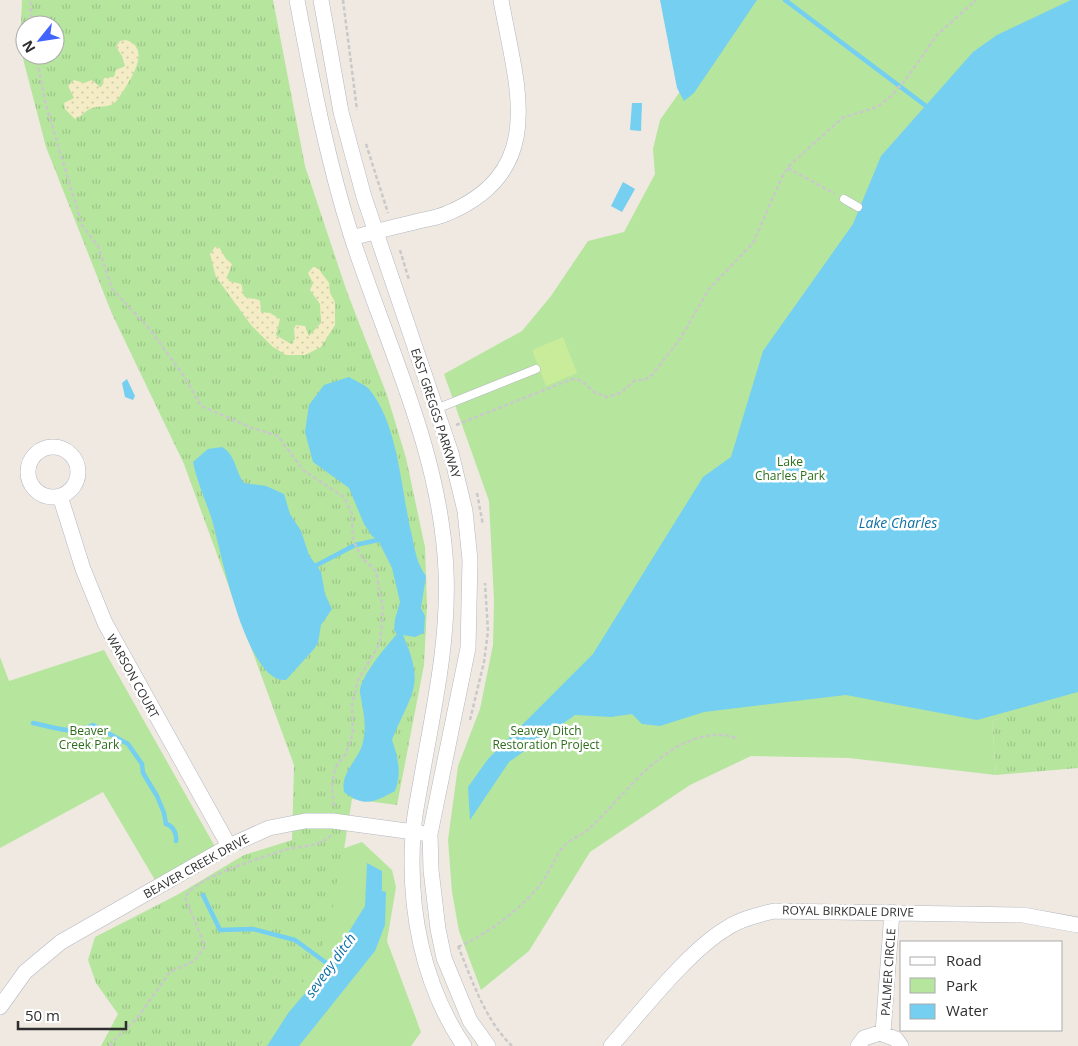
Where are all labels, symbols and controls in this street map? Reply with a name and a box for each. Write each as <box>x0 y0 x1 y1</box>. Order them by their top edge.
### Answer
north arrow <box>15 15 65 65</box>
text: N <box>17 37 39 56</box>
street label: EAST GREGGS PARKWAY <box>407 346 465 480</box>
park label: Lake Charles Park <box>755 453 826 484</box>
water label: Lake Charles <box>859 513 937 532</box>
street label: WARSON COURT <box>103 631 163 721</box>
park label: Beaver Creek Park <box>59 722 120 753</box>
park label: Seavey Ditch Restoration Project <box>492 722 600 753</box>
street label: BEAVER CREEK DRIVE <box>140 830 252 902</box>
street label: ROYAL BIRKDALE DRIVE <box>782 901 914 921</box>
street label: PALMER CIRCLE <box>876 928 900 1016</box>
water label: seveay ditch <box>300 929 360 1001</box>
legend <box>900 941 1063 1031</box>
text: Road <box>946 950 982 970</box>
text: Park <box>946 975 977 995</box>
scale bar <box>18 998 125 1030</box>
text: Water <box>946 1000 988 1020</box>
text: 50 m <box>25 1005 60 1025</box>

